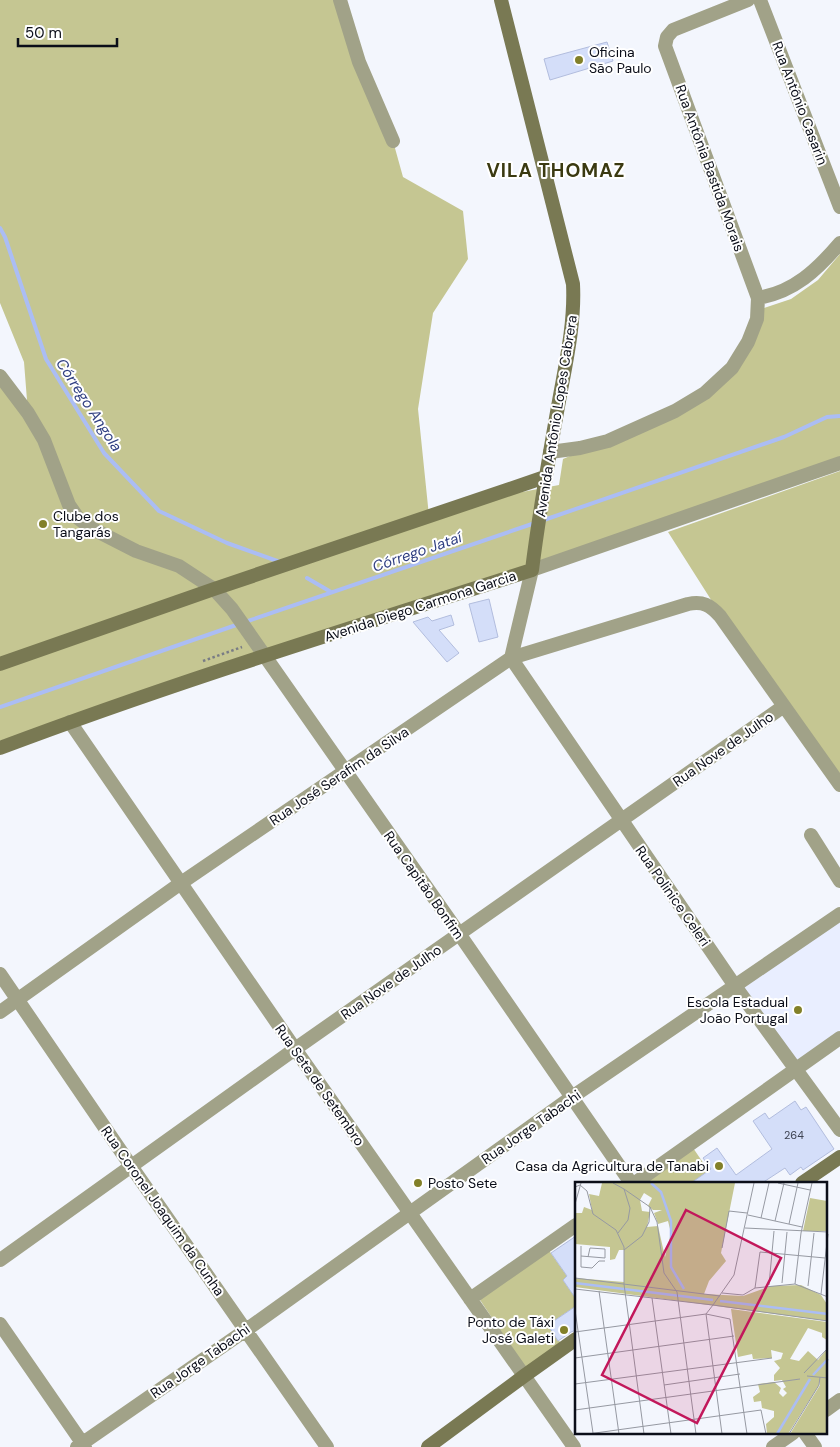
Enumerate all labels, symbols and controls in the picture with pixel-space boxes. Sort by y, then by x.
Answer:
scale bar [18,15,116,47]
text: 50 m [25,23,62,43]
street label: Rua Antônio Casarin [768,39,832,167]
place label: Oficina São Paulo [589,43,652,77]
marker: Oficina São Paulo [573,54,585,66]
street label: Rua Antônia Bastida Morais [671,82,749,254]
district label: VILA THOMAZ [486,158,626,183]
street label: Avenida Antônio Lopes Cabrera [531,314,581,518]
water label: Córrego Angola [51,354,127,456]
place label: Clube dos Tangarás [53,507,119,541]
marker: Clube dos Tangarás [37,518,49,530]
water label: Córrego Jataí [370,527,466,577]
street label: Avenida Diego Carmona Garcia [322,566,518,646]
street label: Rua Nove de Julho [669,708,777,790]
street label: Rua José Serafim da Silva [266,723,412,829]
street label: Rua Capitão Bonfim [380,828,468,942]
street label: Rua Polinice Celeri [632,842,714,950]
street label: Rua Nove de Julho [337,941,445,1023]
place label: Escola Estadual João Portugal [687,993,788,1027]
marker: Escola Estadual João Portugal [792,1004,804,1016]
street label: Rua Sete de Setembro [271,1021,369,1149]
street label: Rua Jorge Tabachi [478,1086,584,1168]
street label: Rua Coronel Joaquim da Cunha [97,1123,229,1299]
house number: 264 [784,1128,804,1142]
place label: Casa da Agricultura de Tanabi [515,1157,709,1175]
marker: Casa da Agricultura de Tanabi [713,1160,725,1172]
place label: Posto Sete [428,1174,497,1192]
marker: Posto Sete [412,1177,424,1189]
inset map [575,1182,828,1434]
place label: Ponto de Táxi José Galeti [467,1313,554,1347]
street label: Rua Jorge Tabachi [147,1320,253,1402]
marker: Ponto de Táxi José Galeti [558,1324,570,1336]

